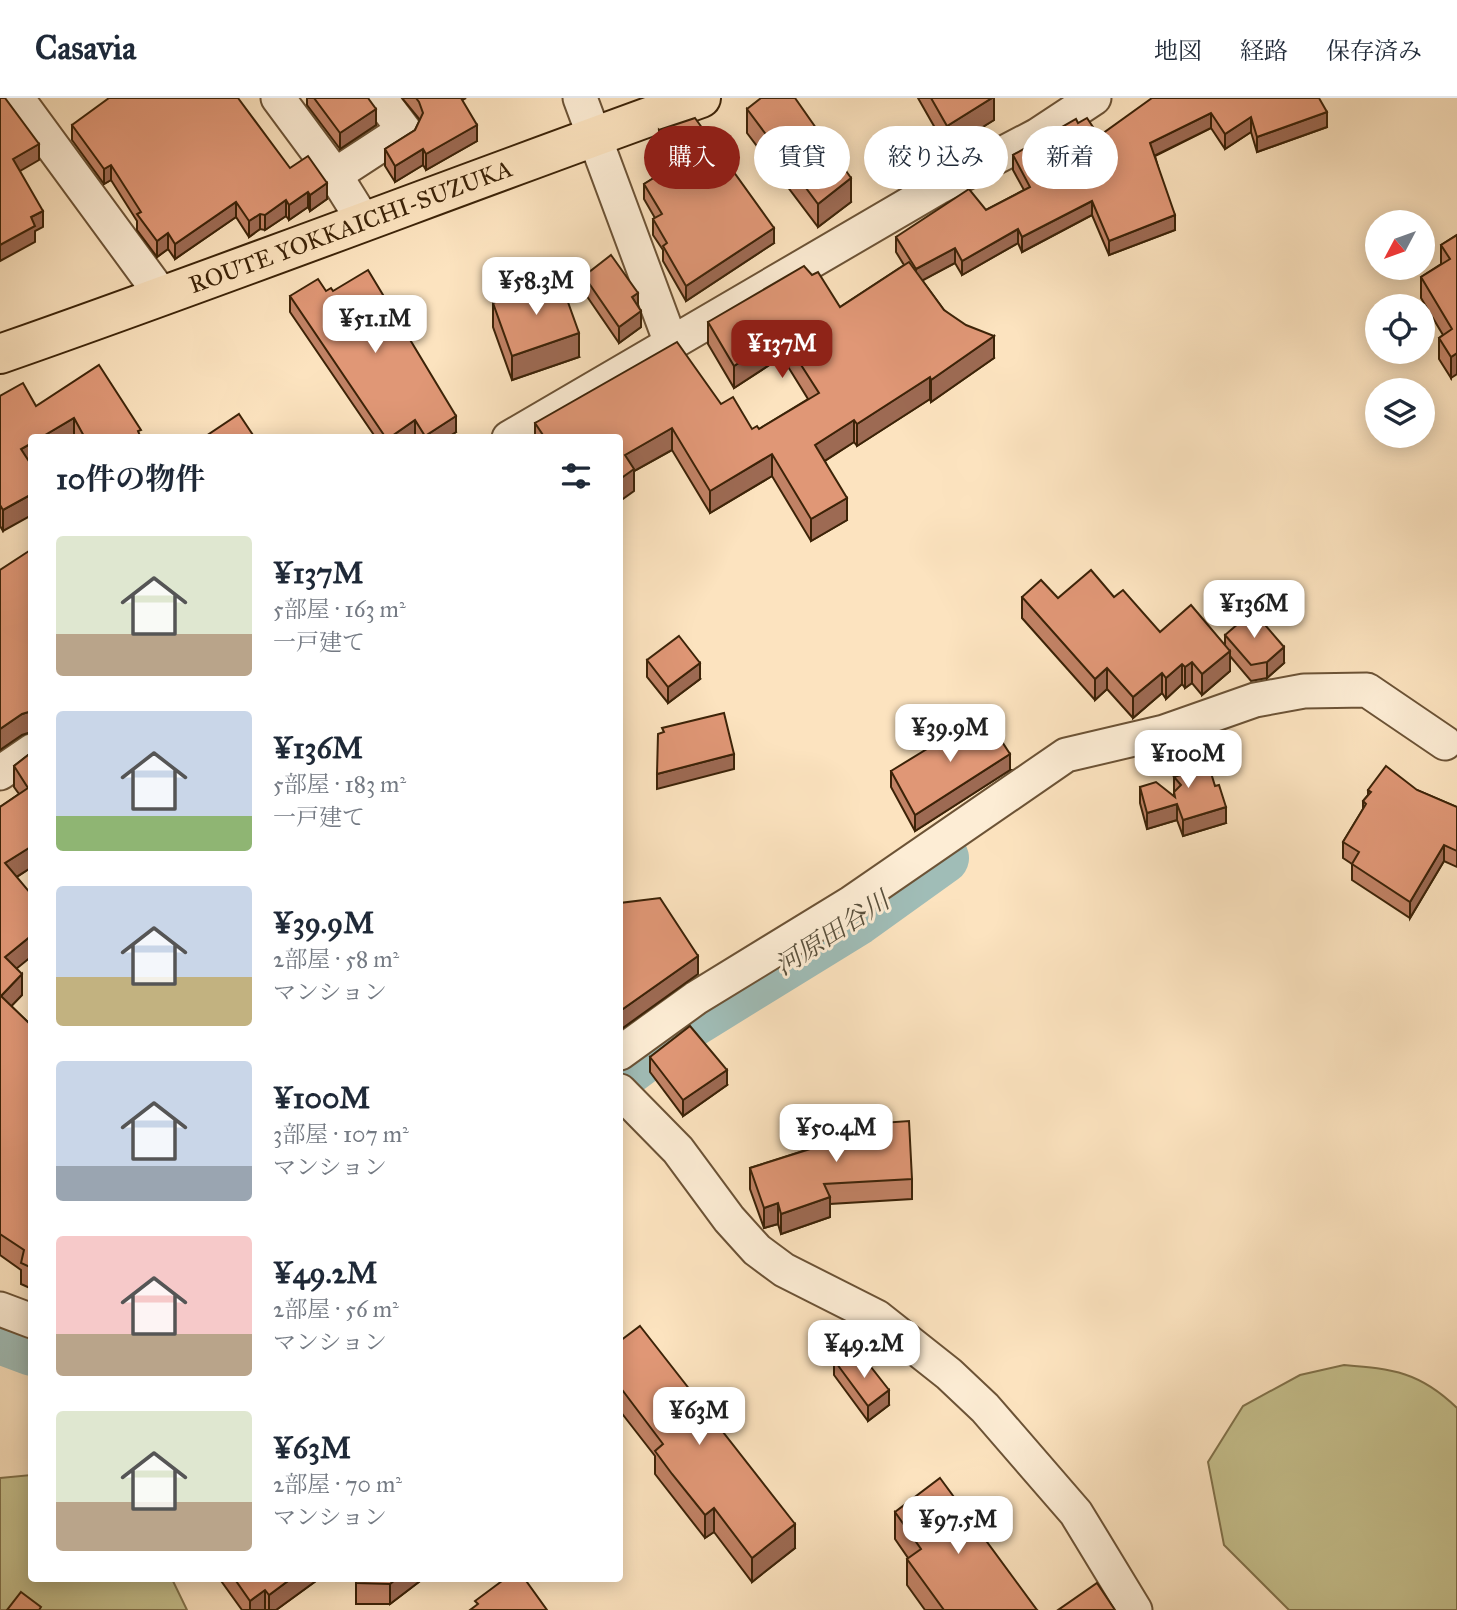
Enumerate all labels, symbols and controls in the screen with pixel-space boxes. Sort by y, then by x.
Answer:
text: Casavia [35,28,136,68]
text: 地図 [1154,36,1202,66]
text: 経路 [1240,36,1288,66]
text: 保存済み [1326,36,1422,66]
chip: 購入 [644,126,740,189]
chip: 賃貸 [754,126,850,189]
chip: 絞り込み [864,126,1008,189]
chip: 新着 [1022,126,1118,189]
street label: ROUTE YOKKAICHI-SUZUKA [185,153,516,300]
north arrow [1365,210,1435,280]
map controls [1365,210,1435,448]
pin: ¥58.3M [479,258,593,317]
text: ¥58.3M [498,266,574,294]
button: locate [1365,294,1435,364]
pin: ¥51.1M [318,296,432,355]
text: ¥51.1M [339,304,411,332]
pin: ¥137M [733,320,831,380]
text: ¥137M [747,329,817,357]
button: layers [1365,378,1435,448]
icon: filters [557,457,595,495]
text: 10件の物件 [56,461,205,497]
text: ¥137M [273,555,363,591]
icon: home [112,564,196,648]
pin: ¥136M [1205,580,1303,640]
text: ¥136M [1220,589,1288,617]
text: 5部屋 · 163 m² [273,595,406,623]
text: 一戸建て [273,628,365,656]
pin: ¥39.9M [893,704,1007,764]
text: ¥39.9M [911,713,989,741]
text: ¥136M [273,730,363,766]
pin: ¥100M [1139,730,1237,790]
icon: home [112,739,196,823]
text: ¥100M [1151,739,1225,767]
text: 5部屋 · 183 m² [273,770,406,798]
text: 一戸建て [273,803,365,831]
water label: 河原田谷川 [769,883,898,982]
text: ¥39.9M [273,905,374,941]
icon: home [112,914,196,998]
text: 2部屋 · 58 m² [273,945,399,973]
text: マンション [273,978,387,1006]
text: ¥100M [273,1080,370,1116]
icon: home [112,1089,196,1173]
pin: ¥50.4M [779,1104,893,1164]
text: ¥50.4M [796,1113,876,1141]
text: 3部屋 · 107 m² [273,1120,409,1148]
text: マンション [273,1153,387,1181]
text: ¥49.2M [273,1255,378,1291]
icon: home [112,1264,196,1348]
text: 2部屋 · 56 m² [273,1295,399,1323]
pin: ¥49.2M [807,1320,921,1380]
text: マンション [273,1328,387,1356]
text: ¥49.2M [824,1329,904,1357]
pin: ¥63M [658,1388,740,1447]
text: ¥63M [669,1396,729,1424]
text: ¥63M [273,1430,351,1466]
icon: home [112,1439,196,1523]
text: 2部屋 · 70 m² [273,1470,402,1498]
pin: ¥97.5M [901,1496,1015,1556]
text: マンション [273,1503,387,1531]
text: ¥97.5M [919,1505,997,1533]

